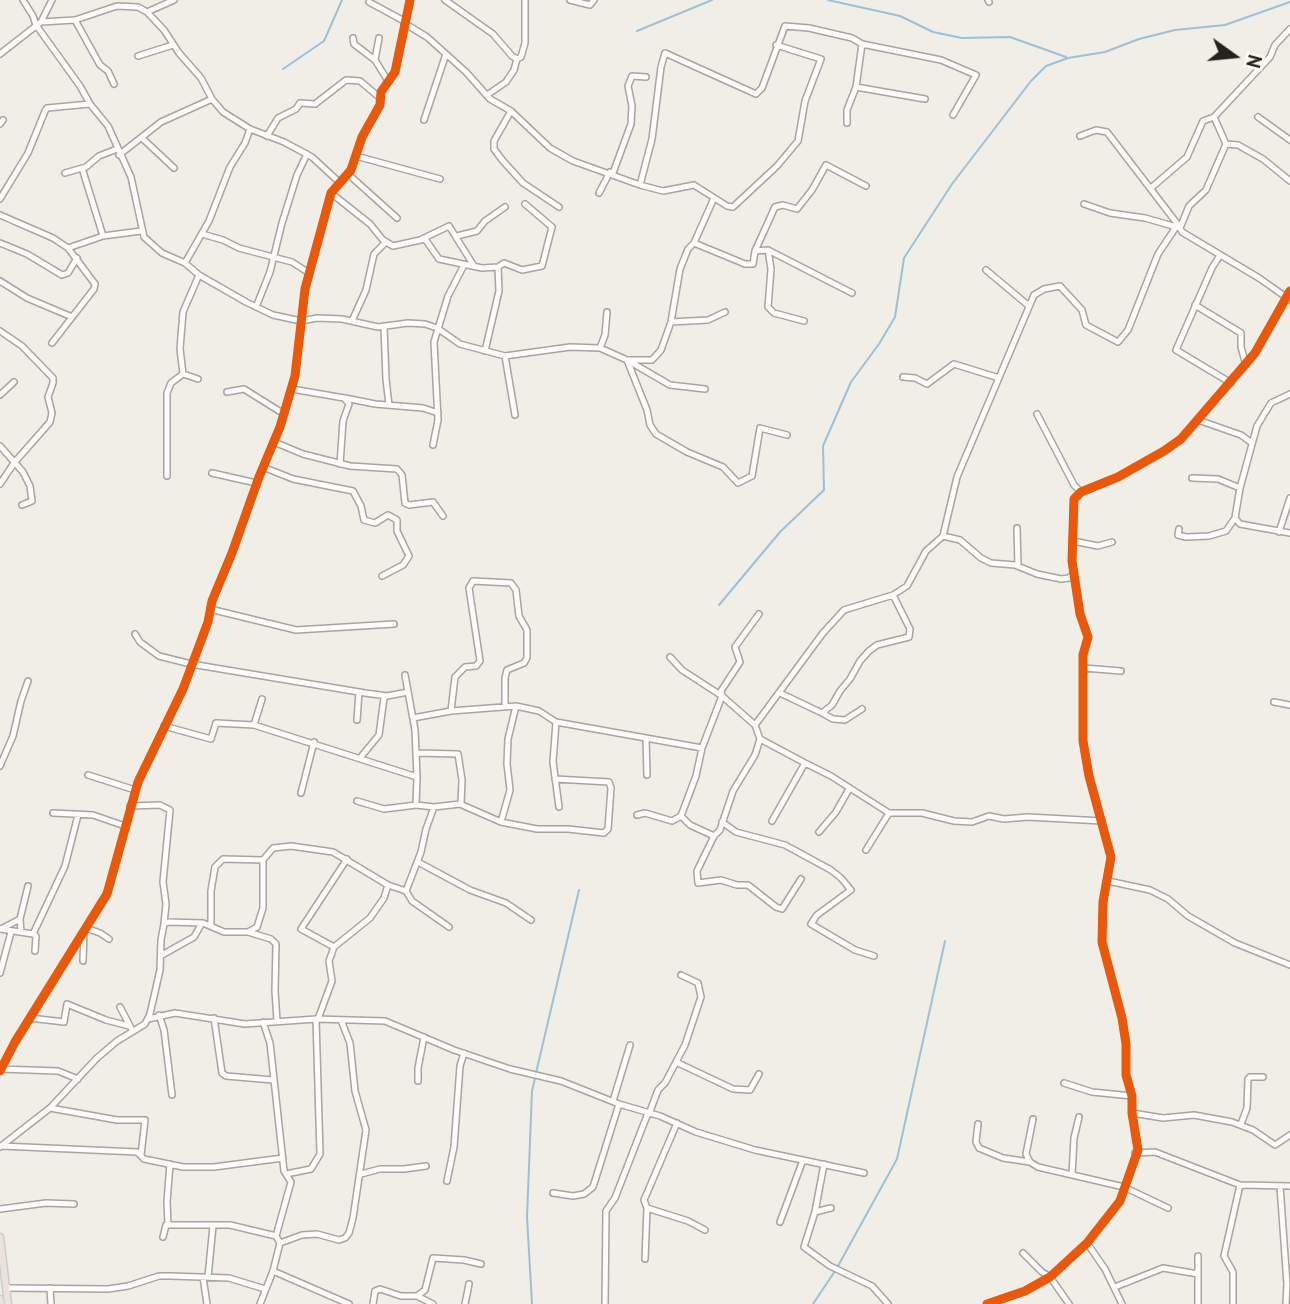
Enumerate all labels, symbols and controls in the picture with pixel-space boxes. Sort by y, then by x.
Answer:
north arrow [1199,21,1269,91]
text: N [1241,52,1267,71]

